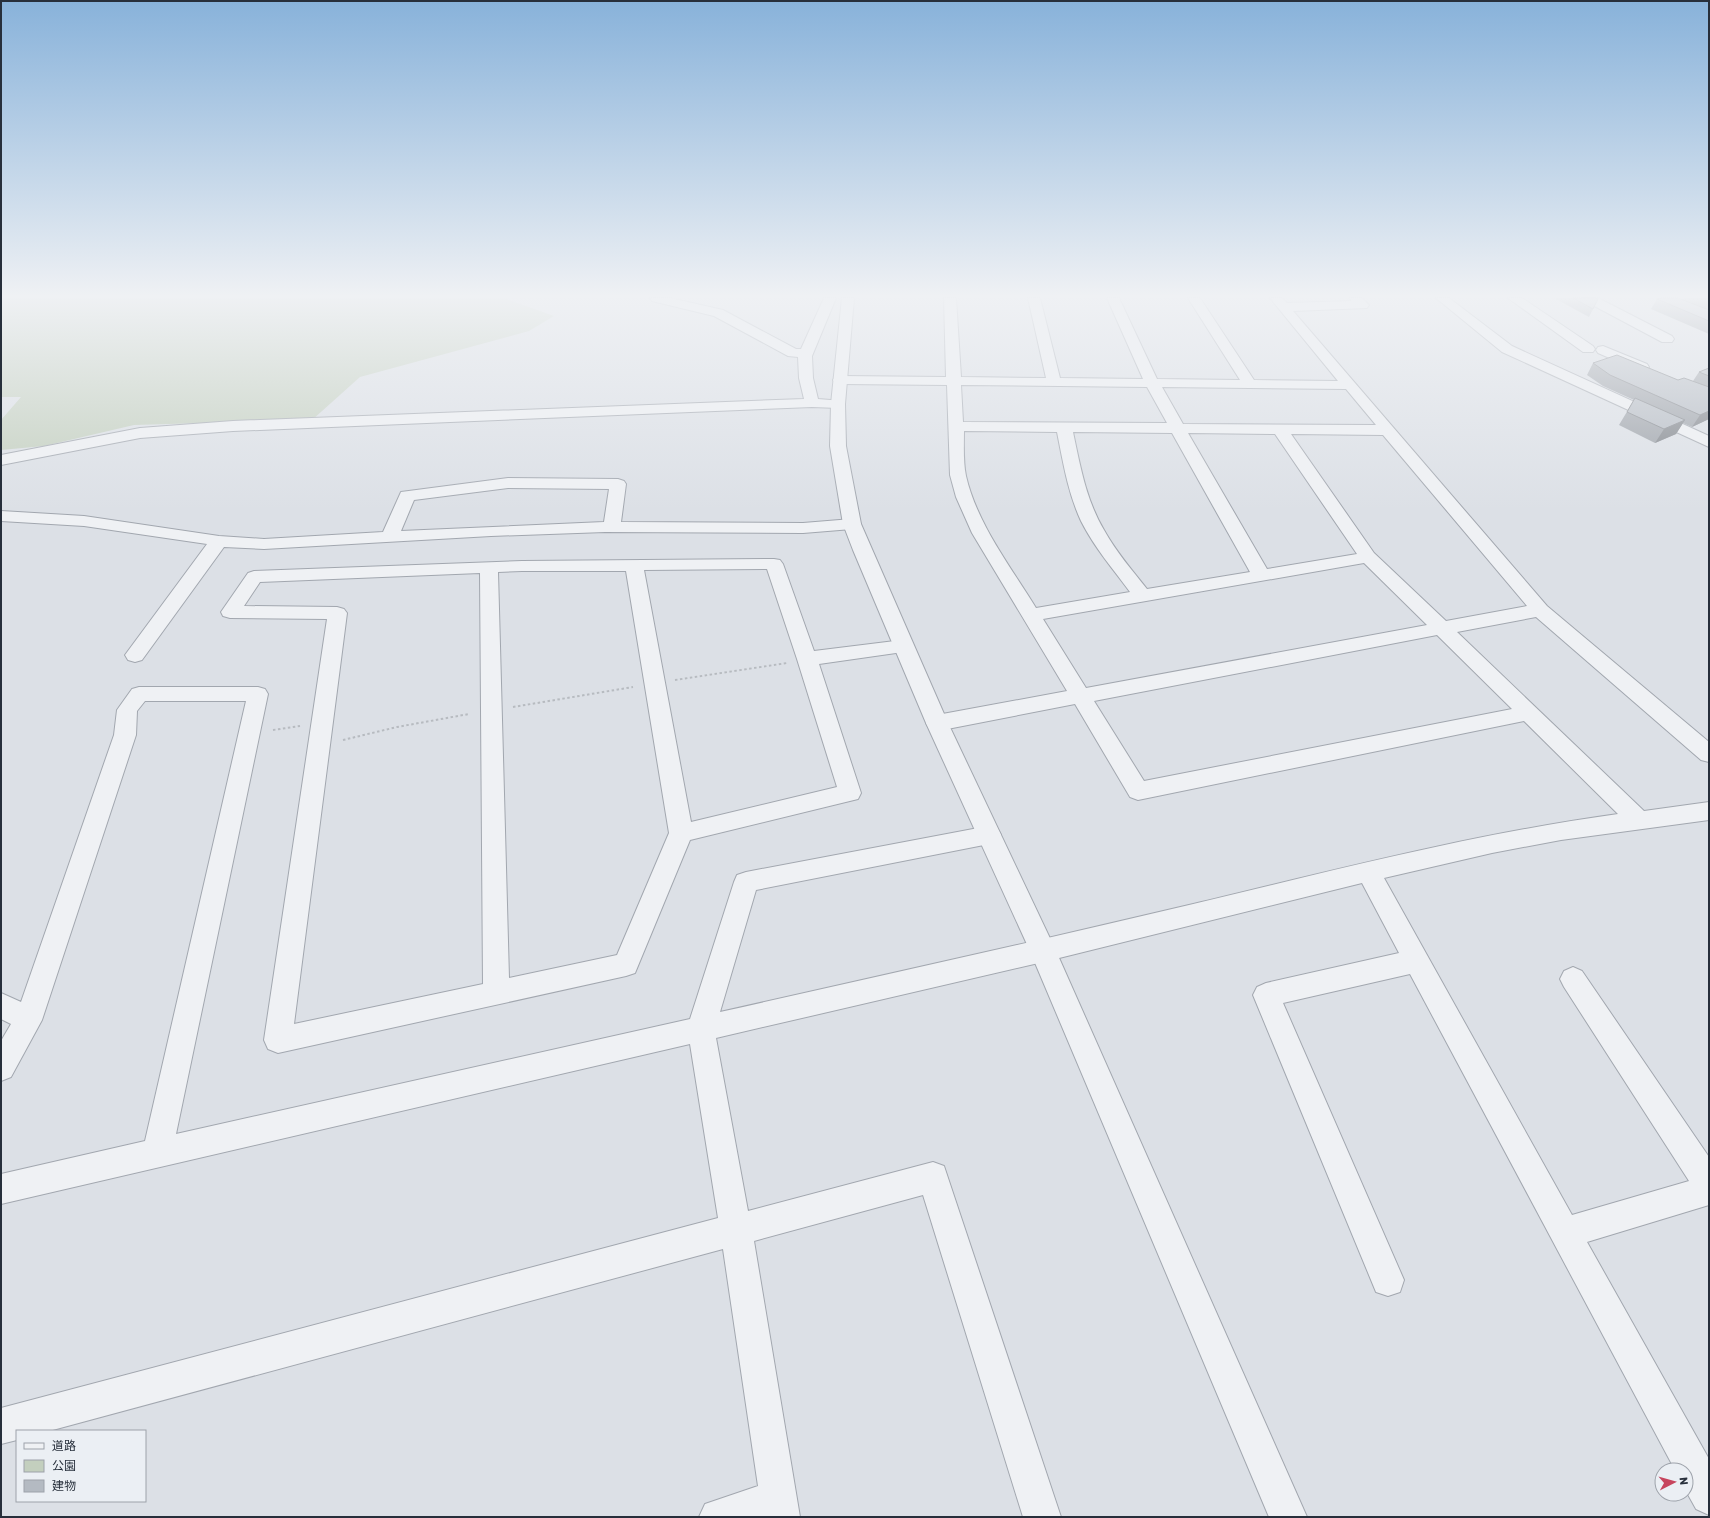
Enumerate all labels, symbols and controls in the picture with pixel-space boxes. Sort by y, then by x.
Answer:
legend [16,1430,146,1502]
text: 道路 [52,1439,76,1453]
text: 公園 [52,1459,76,1473]
north arrow [1654,1462,1694,1502]
text: N [1677,1476,1690,1486]
text: 建物 [52,1479,76,1493]

